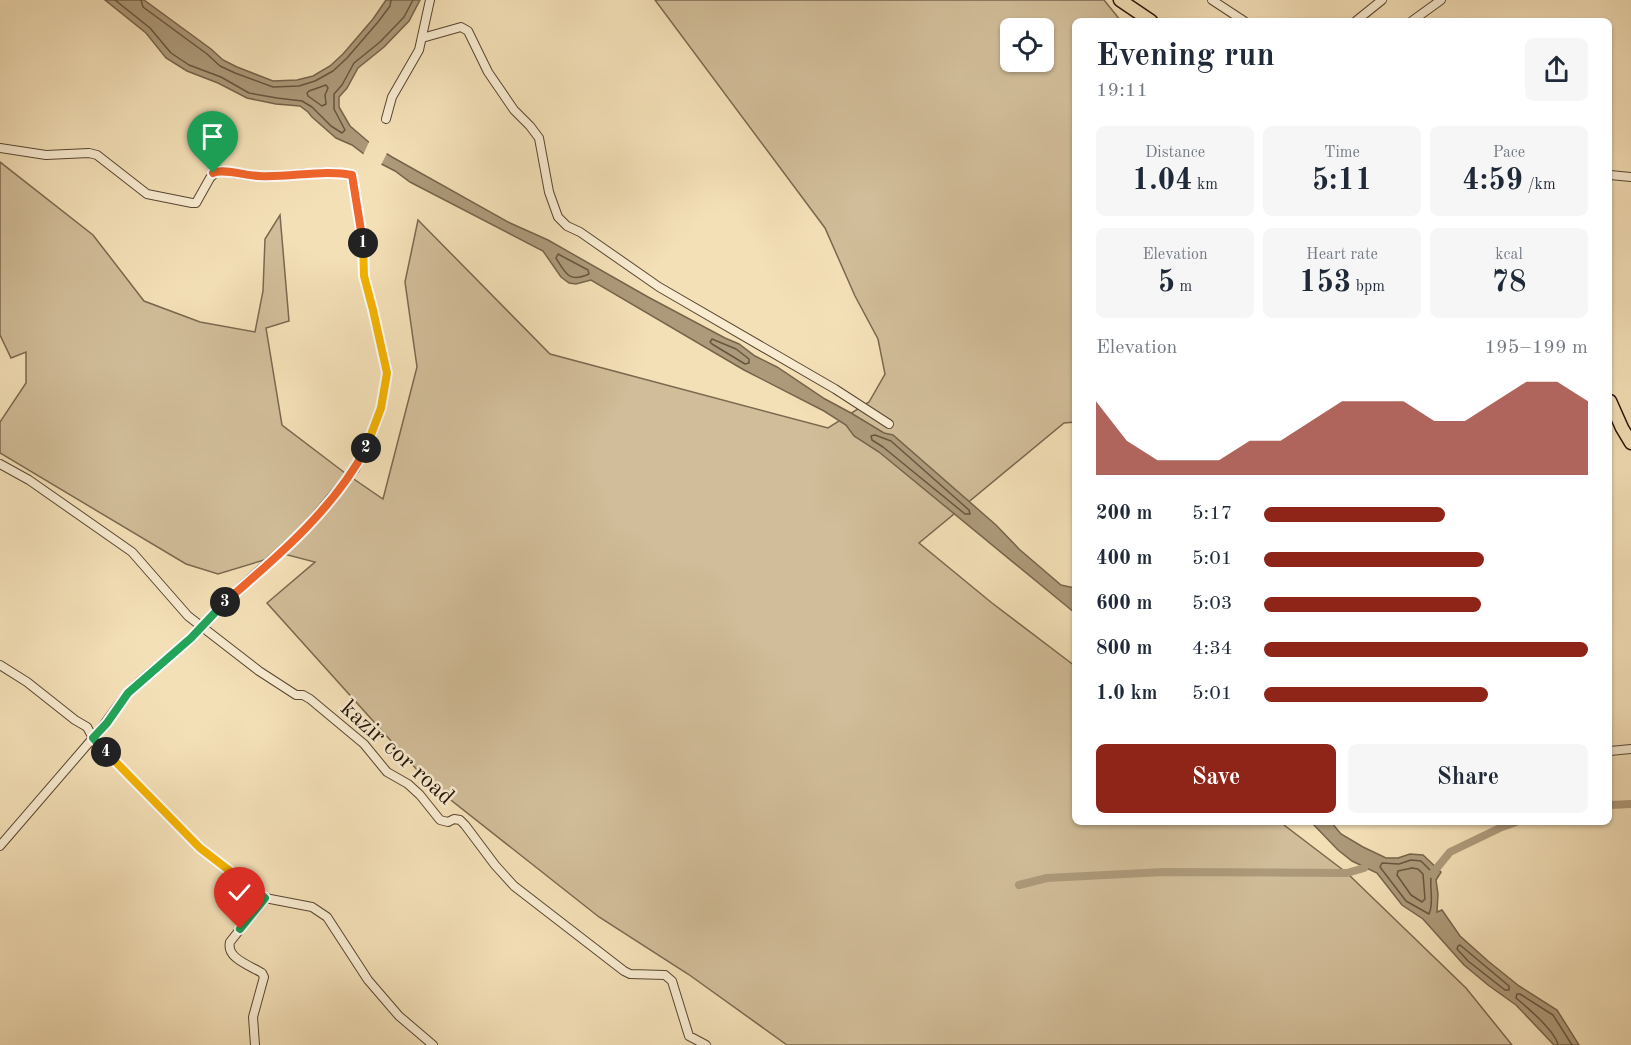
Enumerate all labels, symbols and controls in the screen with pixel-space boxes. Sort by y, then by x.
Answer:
map controls [1000,18,1054,72]
button: locate [1000,18,1054,72]
button: share [1525,38,1588,101]
text: Evening run [1096,40,1275,73]
text: 19:11 [1096,81,1148,101]
pin [187,111,238,173]
icon: arrive [196,120,229,153]
text: Distance [1145,145,1205,161]
text: Time [1324,145,1360,161]
text: Pace [1493,145,1525,161]
text: 1.04 [1132,166,1193,196]
text: 5:11 [1312,166,1372,196]
text: 4:59 [1462,166,1523,196]
text: km [1193,177,1218,193]
text: /km [1523,177,1556,193]
pin: 1 [348,228,378,258]
text: 1 [358,235,368,251]
text: Elevation [1142,247,1208,263]
text: Heart rate [1306,247,1378,263]
text: kcal [1495,247,1523,263]
text: 5 [1158,268,1175,298]
text: 153 [1299,268,1351,298]
text: 78 [1492,268,1526,298]
text: m [1175,279,1192,295]
text: bpm [1351,279,1385,295]
text: Elevation [1096,338,1177,358]
text: 195–199 m [1485,338,1588,358]
pin: 2 [351,433,381,463]
text: 2 [361,440,371,456]
text: 200 m [1096,504,1152,524]
text: 5:17 [1192,504,1232,524]
text: 400 m [1096,549,1152,569]
text: 5:01 [1192,549,1232,569]
pin: 3 [210,587,240,617]
text: 3 [220,594,230,610]
text: 600 m [1096,594,1152,614]
text: 5:03 [1192,594,1232,614]
text: 800 m [1096,639,1152,659]
text: 4:34 [1192,639,1232,659]
text: 1.0 km [1096,684,1158,704]
text: 5:01 [1192,684,1232,704]
street label: kazir cor road [335,697,458,810]
pin: 4 [91,737,121,767]
text: 4 [101,744,111,760]
button: Save [1096,744,1336,813]
button: Share [1348,744,1588,813]
pin [214,867,265,929]
icon: check [223,876,256,909]

